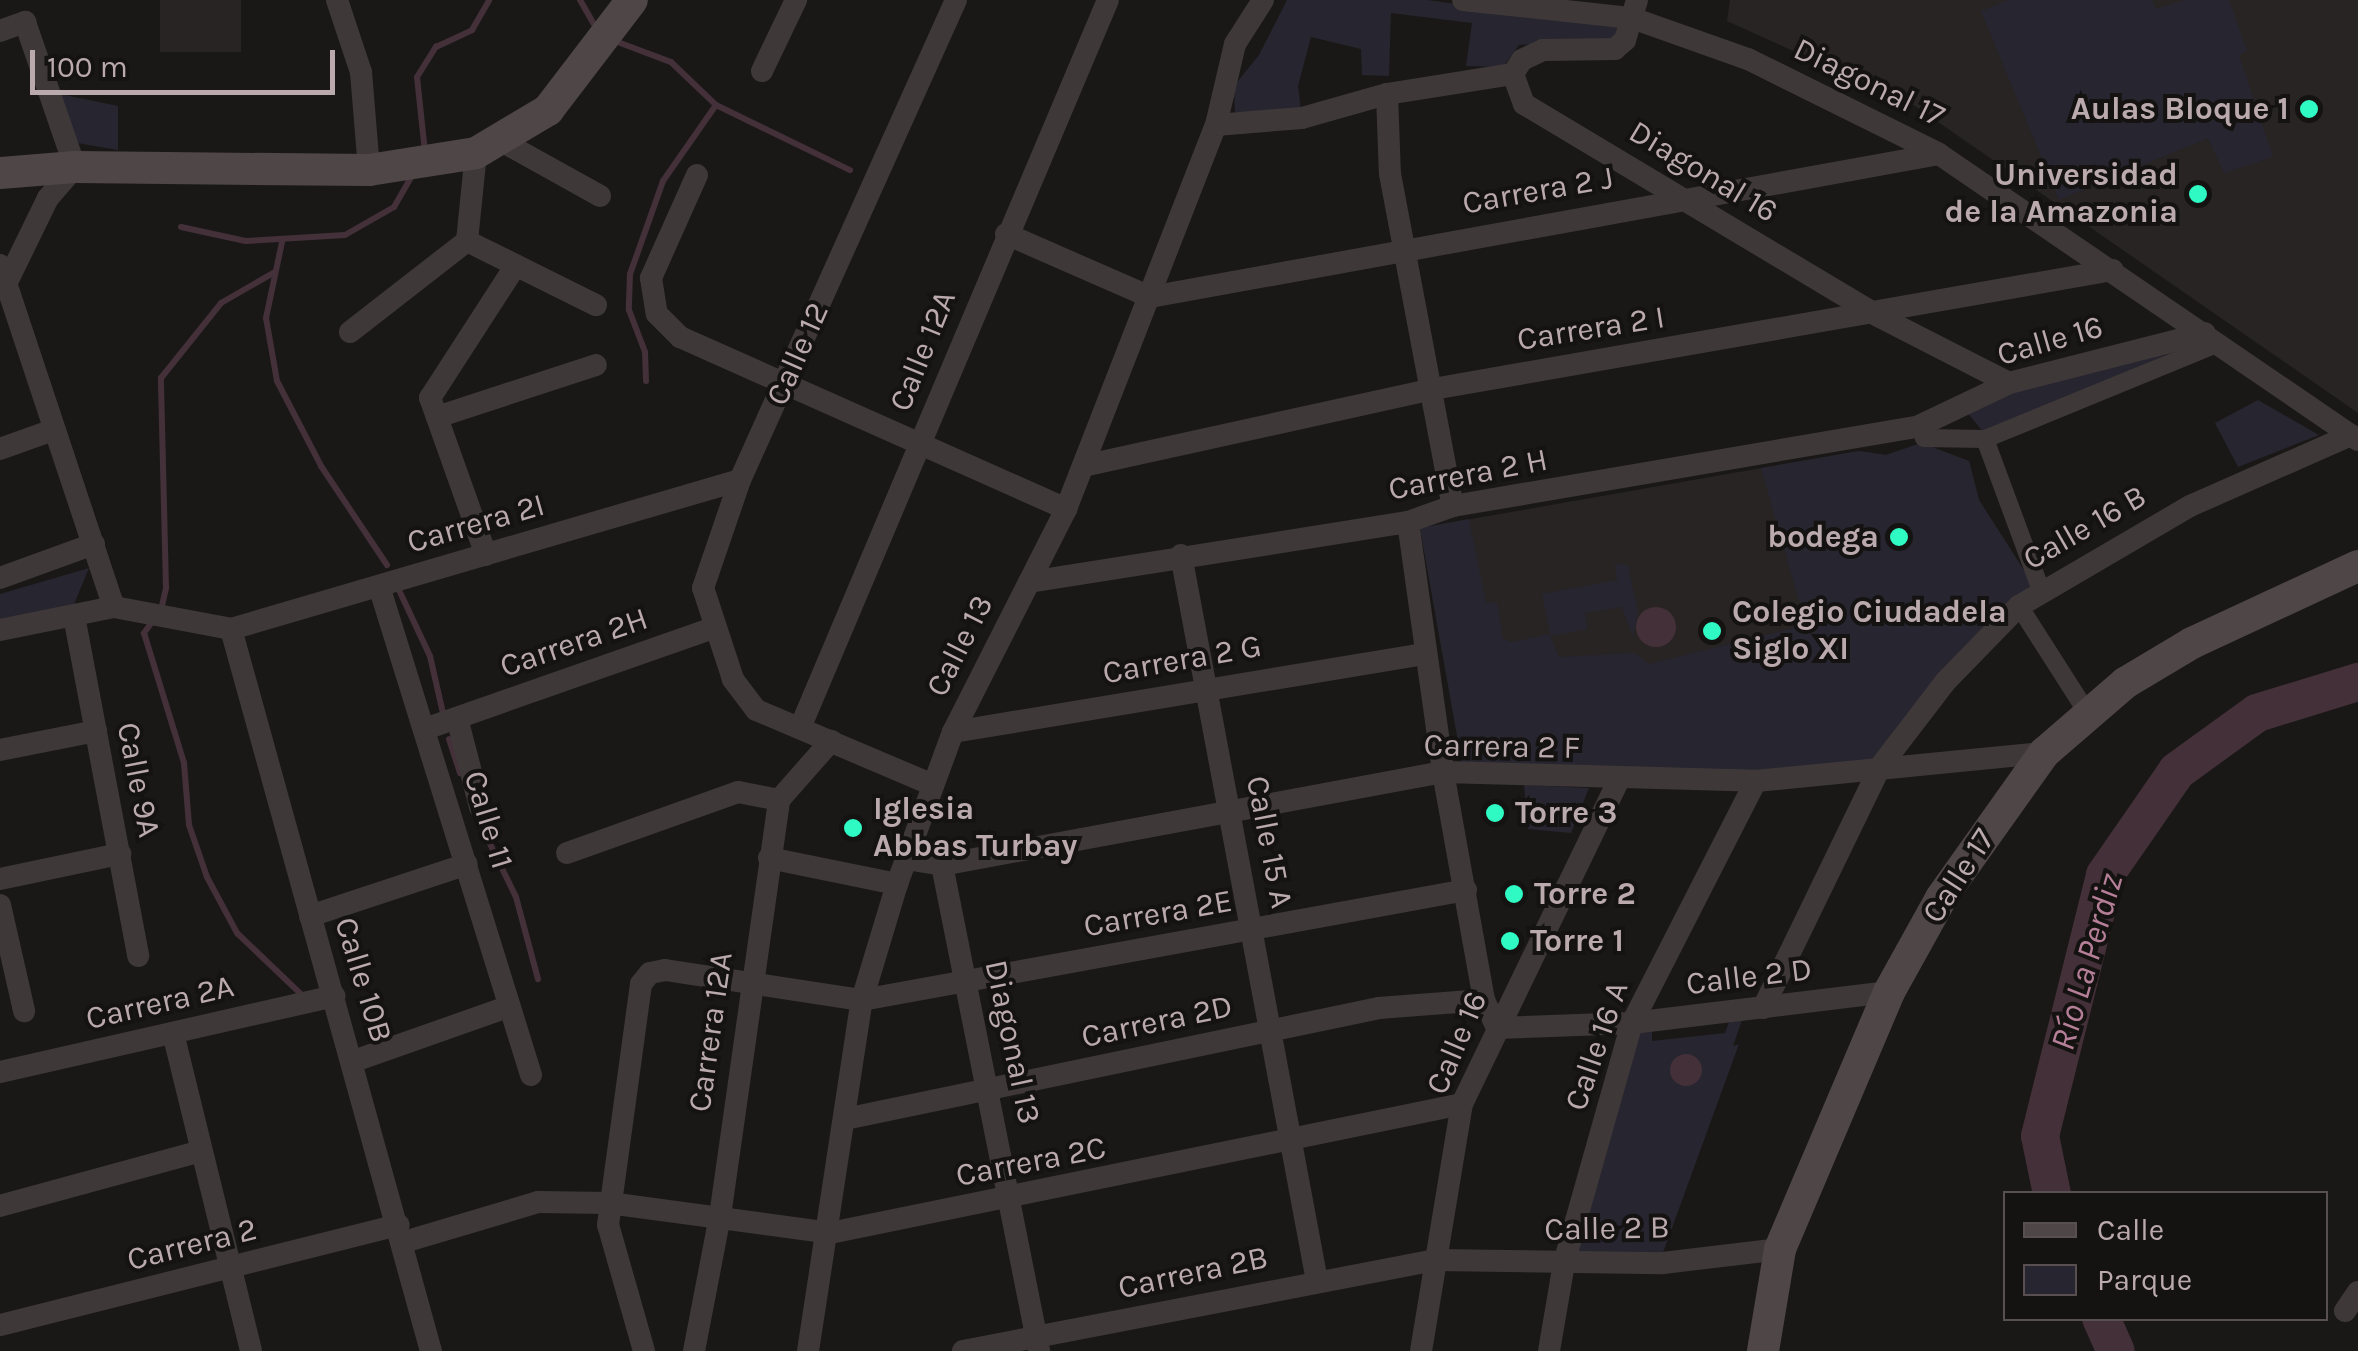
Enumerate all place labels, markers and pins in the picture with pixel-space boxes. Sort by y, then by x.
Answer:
place label: Aulas Bloque 1 [2071,90,2289,128]
marker: Aulas Bloque 1 [2298,98,2320,120]
place label: Universidad de la Amazonia [1945,157,2178,232]
marker: Universidad de la Amazonia [2187,183,2209,205]
place label: bodega [1767,518,1879,556]
marker: bodega [1888,526,1910,548]
place label: Colegio Ciudadela Siglo XI [1732,594,2007,669]
marker: Colegio Ciudadela Siglo XI [1701,620,1723,642]
place label: Iglesia Abbas Turbay [873,791,1077,866]
place label: Torre 3 [1515,794,1617,832]
marker: Torre 3 [1484,802,1506,824]
marker: Iglesia Abbas Turbay [842,817,864,839]
place label: Torre 2 [1534,875,1636,913]
marker: Torre 2 [1503,883,1525,905]
place label: Torre 1 [1530,922,1624,960]
marker: Torre 1 [1499,930,1521,952]

